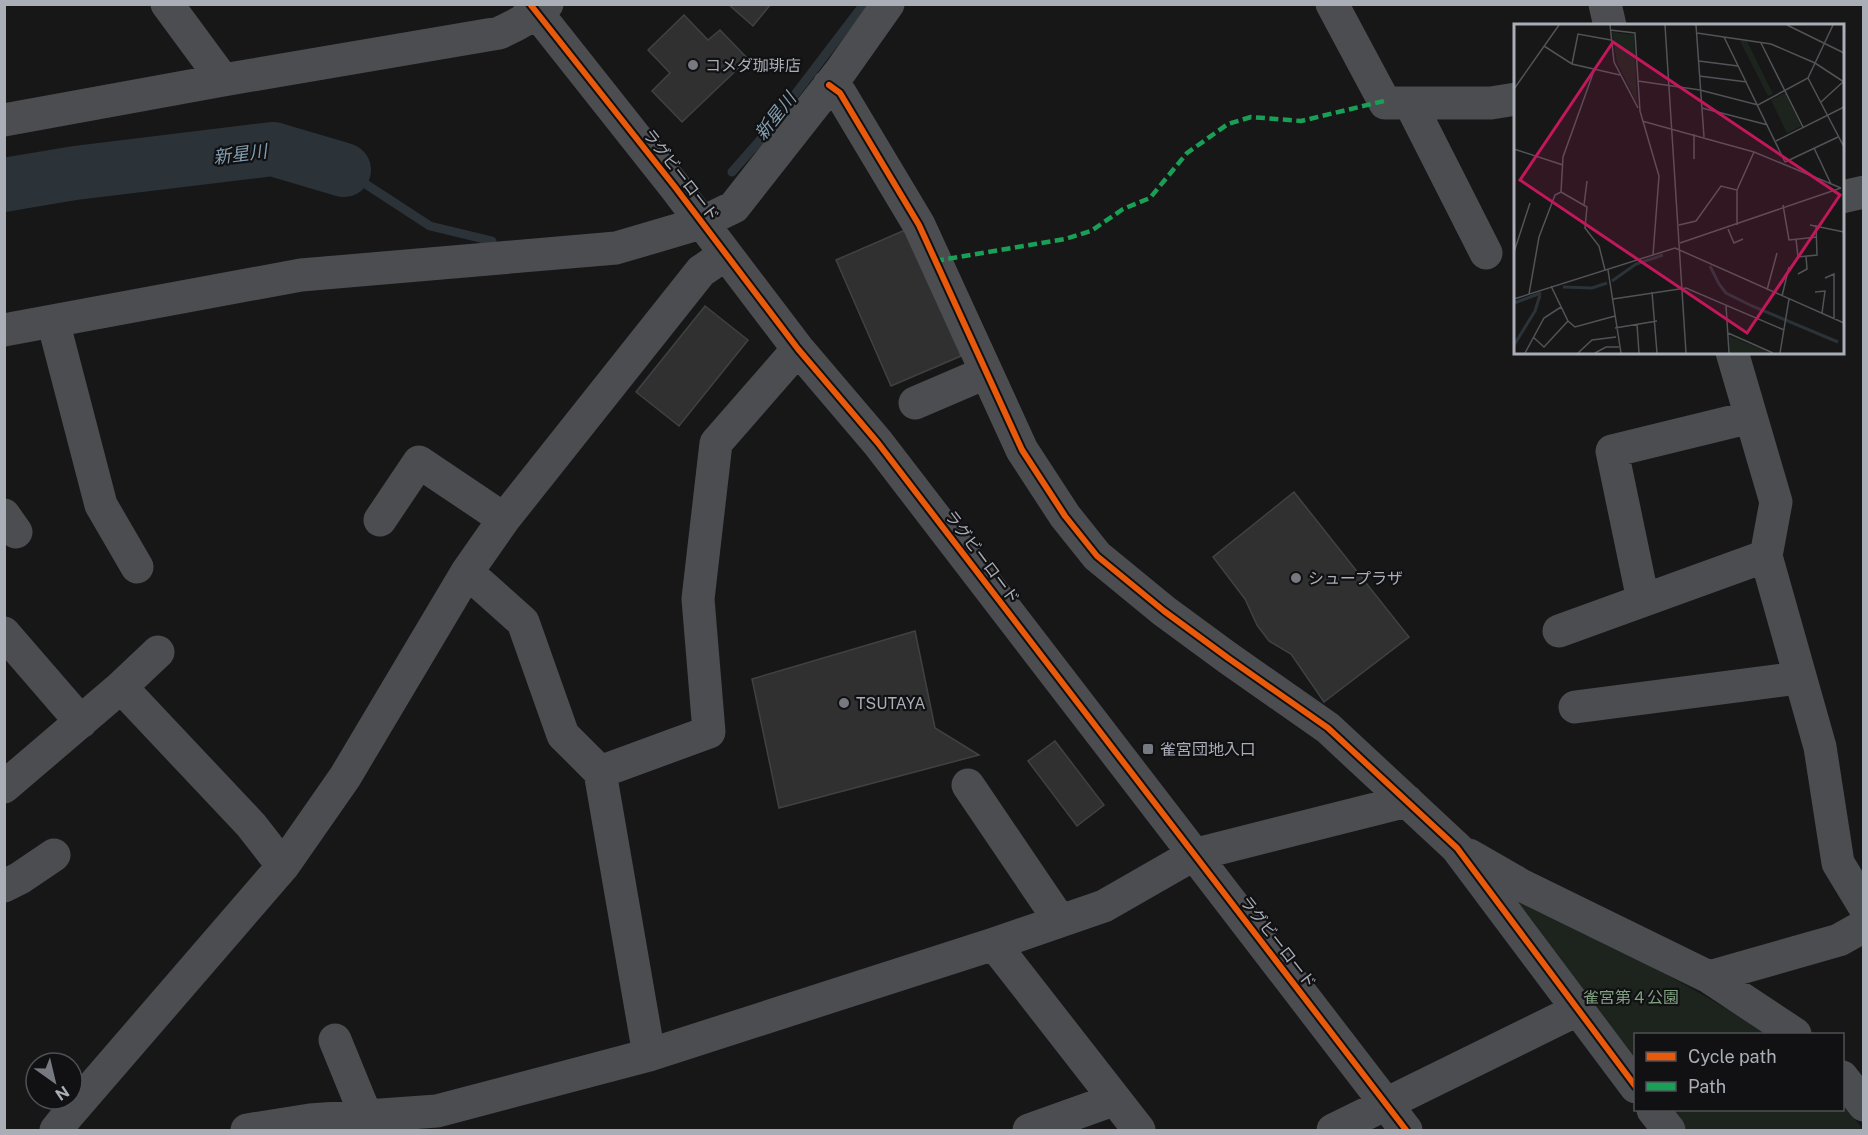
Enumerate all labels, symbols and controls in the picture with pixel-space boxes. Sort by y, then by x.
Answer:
inset map [1514,24,1844,354]
place label: コメダ珈琲店 [705,56,801,75]
marker: コメダ珈琲店 [686,58,700,72]
water label: 新星川 [750,87,801,144]
street label: ラグビーロード [639,125,723,225]
water label: 新星川 [212,140,270,168]
street label: ラグビーロード [941,507,1023,607]
place label: シュープラザ [1308,569,1403,588]
marker: シュープラザ [1289,571,1303,585]
place label: TSUTAYA [856,694,926,713]
marker: TSUTAYA [837,696,851,710]
place label: 雀宮団地入口 [1160,740,1256,759]
marker: 雀宮団地入口 [1141,742,1155,756]
street label: ラグビーロード [1236,892,1320,992]
park label: 雀宮第４公園 [1583,988,1679,1007]
legend [1634,1033,1844,1111]
text: Cycle path [1688,1046,1777,1067]
north arrow [24,1051,84,1111]
text: Path [1688,1076,1726,1097]
text: N [52,1082,73,1104]

